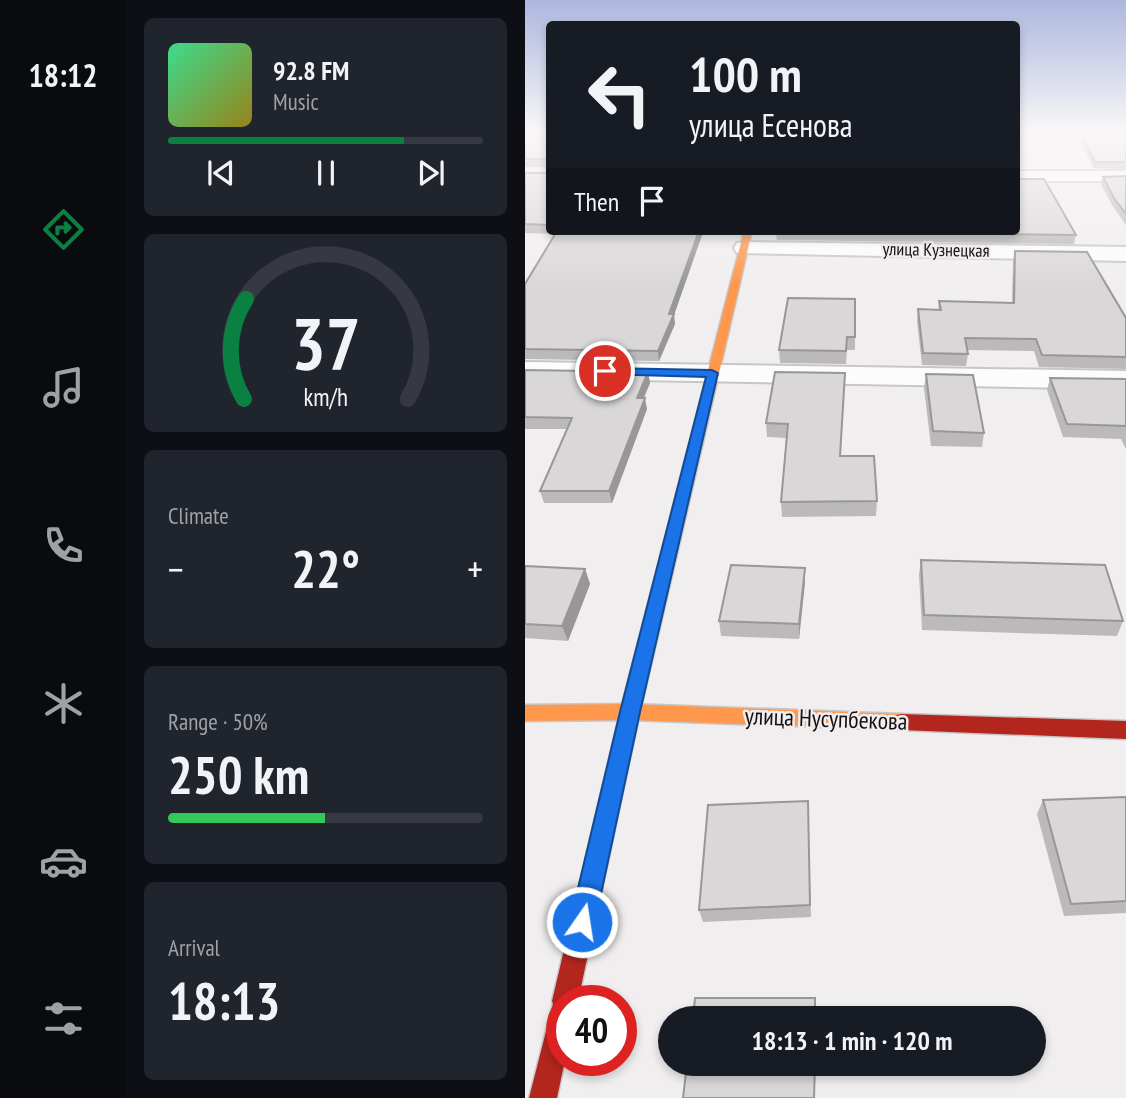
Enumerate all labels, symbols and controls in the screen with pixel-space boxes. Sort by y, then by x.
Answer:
text: 100 m [689,42,802,106]
icon: left [574,49,665,140]
text: 18:12 [28,54,98,96]
text: 92.8 FM [273,54,349,87]
text: Music [273,87,319,116]
text: улица Есенова [689,104,853,146]
icon: previous [202,154,240,192]
icon: pause [307,154,345,192]
icon: next [412,154,450,192]
icon: arrive [633,182,671,220]
text: Then [574,185,619,218]
icon: directions [39,205,88,254]
street label: улица Кузнецкая [882,237,990,262]
text: 37 [291,295,360,389]
pin [575,341,635,401]
icon: arrive [586,352,624,390]
icon: music [39,363,88,412]
text: km/h [303,381,348,413]
text: Climate [168,501,229,530]
icon: phone [39,521,88,570]
text: 22° [291,535,360,602]
text: − [168,544,184,593]
text: + [467,544,483,593]
icon: climate [39,679,88,728]
street label: улица Нусупбекова [744,700,908,737]
text: Range · 50% [168,707,268,736]
text: 250 km [168,741,309,808]
icon: car [39,837,88,886]
position arrow [545,885,619,959]
text: Arrival [168,933,220,962]
text: 18:13 [168,967,280,1034]
speed limit sign: 40 [546,985,637,1076]
icon: filters [39,994,88,1043]
text: 18:13 · 1 min · 120 m [752,1024,952,1057]

